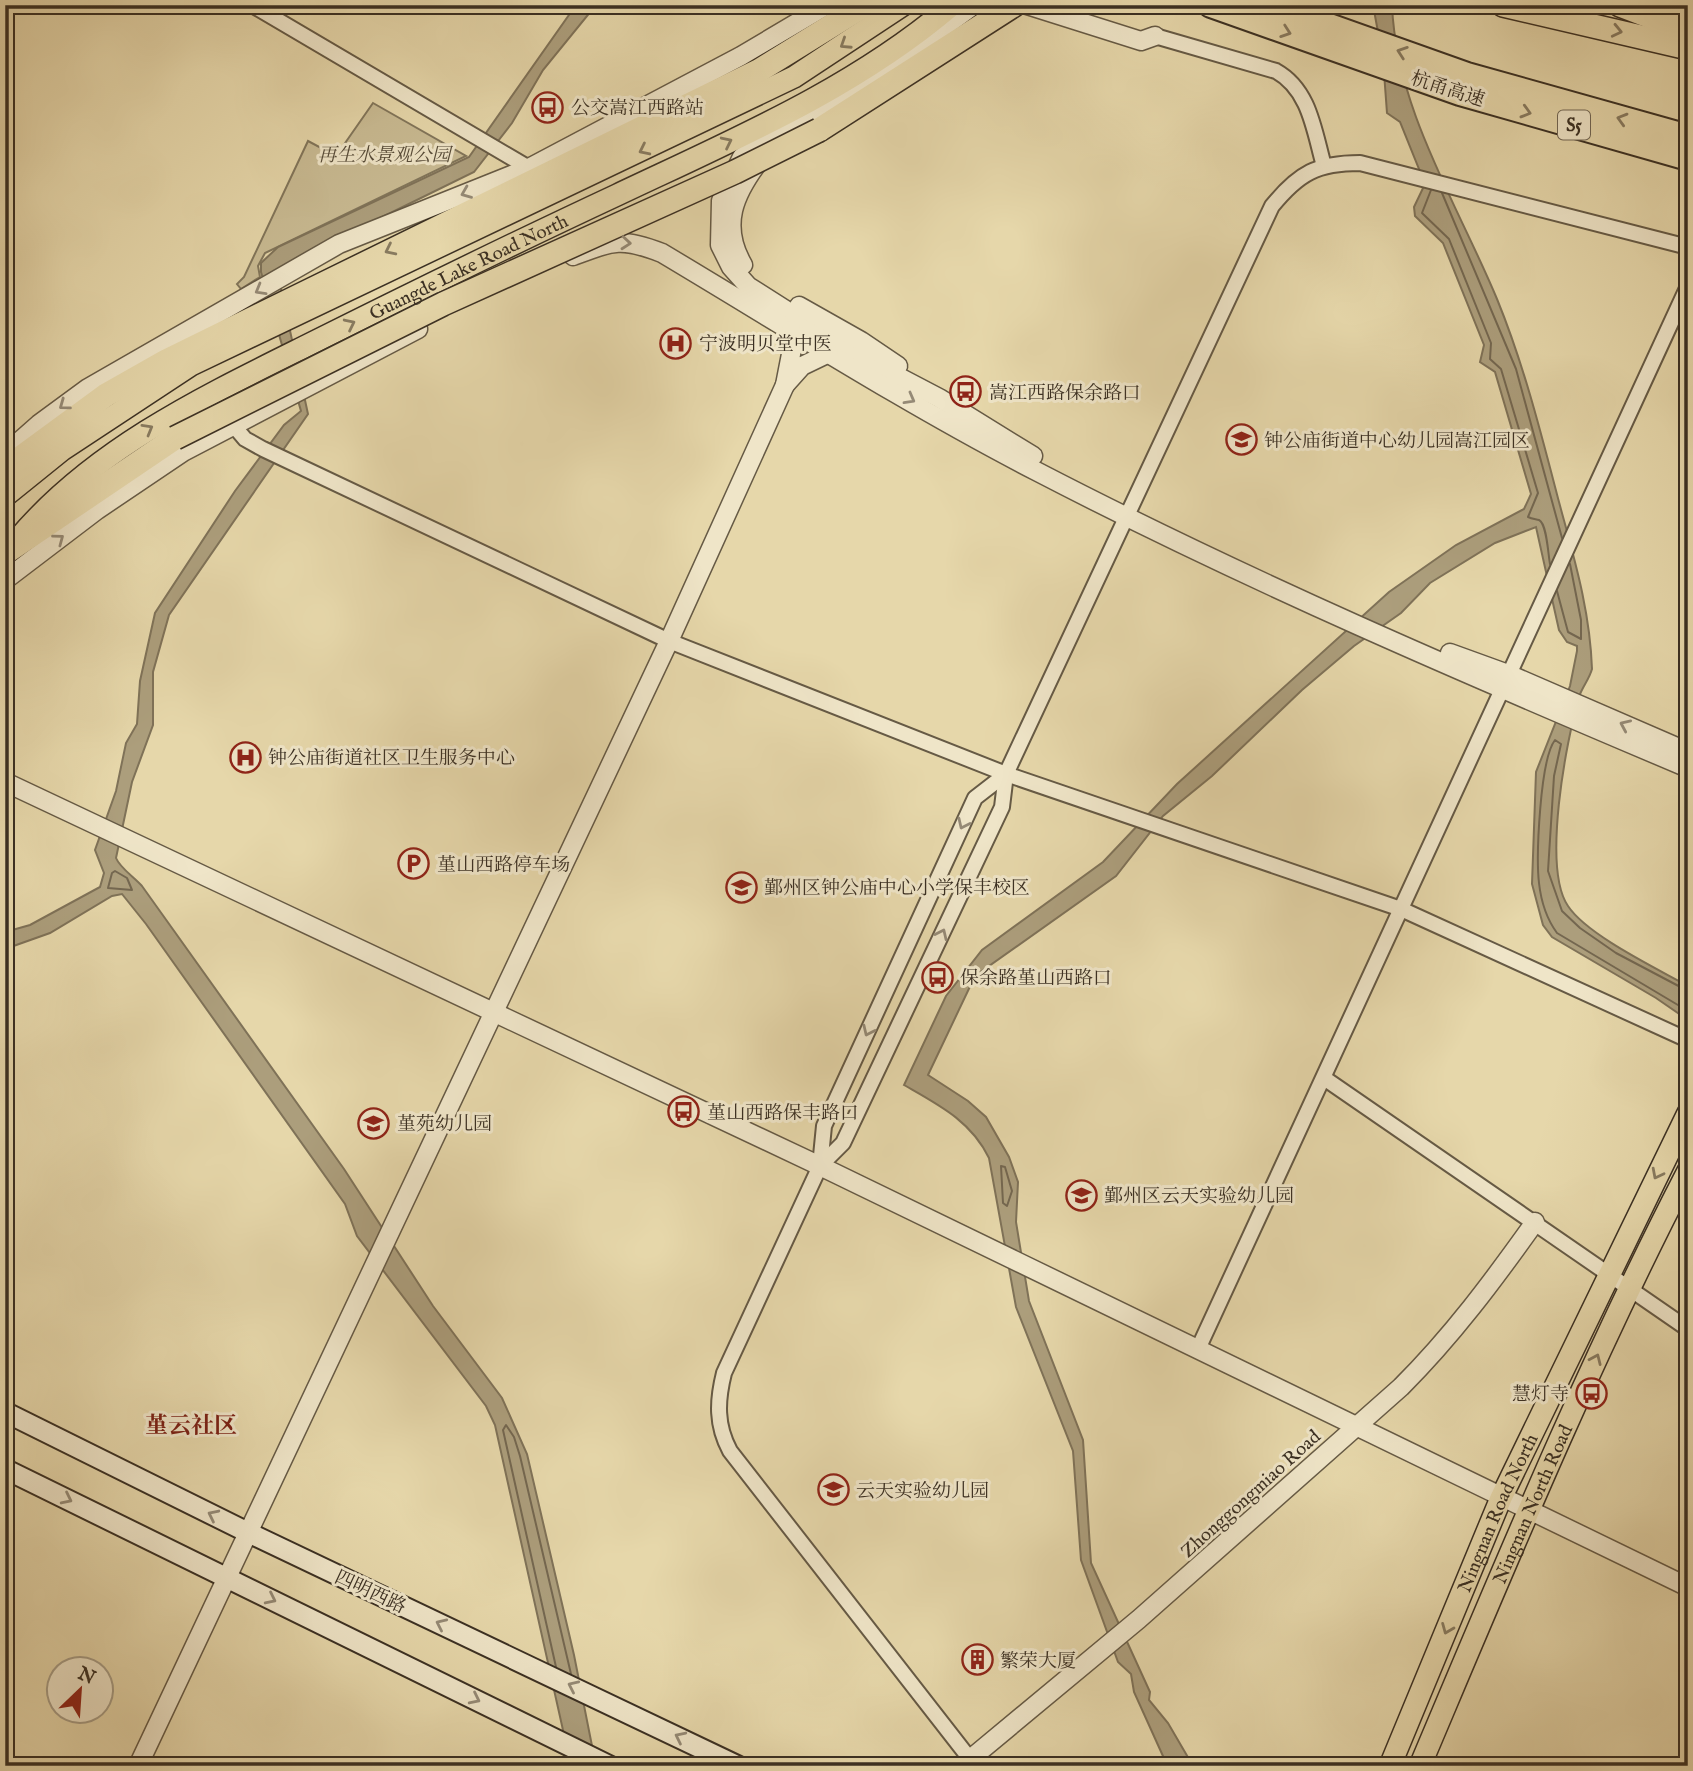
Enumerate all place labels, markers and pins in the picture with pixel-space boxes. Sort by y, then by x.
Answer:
bus stop icon: 公交嵩江西路站 [531,90,565,124]
place label: 公交嵩江西路站 [571,97,704,121]
hospital icon: 宁波明贝堂中医 [659,326,693,360]
place label: 宁波明贝堂中医 [699,333,832,357]
bus stop icon: 嵩江西路保余路口 [949,375,983,409]
place label: 嵩江西路保余路口 [989,382,1141,406]
school or university icon: 钟公庙街道中心幼儿园嵩江园区 [1224,423,1258,457]
place label: 钟公庙街道中心幼儿园嵩江园区 [1264,430,1530,454]
hospital icon: 钟公庙街道社区卫生服务中心 [228,740,262,774]
place label: 钟公庙街道社区卫生服务中心 [268,747,515,771]
parking icon: 堇山西路停车场 [397,847,431,881]
place label: 堇山西路停车场 [437,854,570,878]
school or university icon: 鄞州区钟公庙中心小学保丰校区 [724,870,758,904]
place label: 鄞州区钟公庙中心小学保丰校区 [764,877,1030,901]
bus stop icon: 保余路堇山西路口 [920,960,954,994]
place label: 保余路堇山西路口 [960,967,1112,991]
bus stop icon: 堇山西路保丰路口 [667,1095,701,1129]
place label: 堇山西路保丰路口 [707,1102,859,1126]
school or university icon: 堇苑幼儿园 [357,1106,391,1140]
place label: 堇苑幼儿园 [397,1113,492,1137]
school or university icon: 鄞州区云天实验幼儿园 [1064,1178,1098,1212]
place label: 鄞州区云天实验幼儿园 [1104,1185,1294,1209]
bus stop icon: 慧灯寺 [1575,1376,1609,1410]
place label: 慧灯寺 [1512,1383,1569,1407]
school or university icon: 云天实验幼儿园 [816,1473,850,1507]
place label: 云天实验幼儿园 [856,1480,989,1504]
building icon: 繁荣大厦 [960,1643,994,1677]
place label: 繁荣大厦 [1000,1650,1076,1674]

